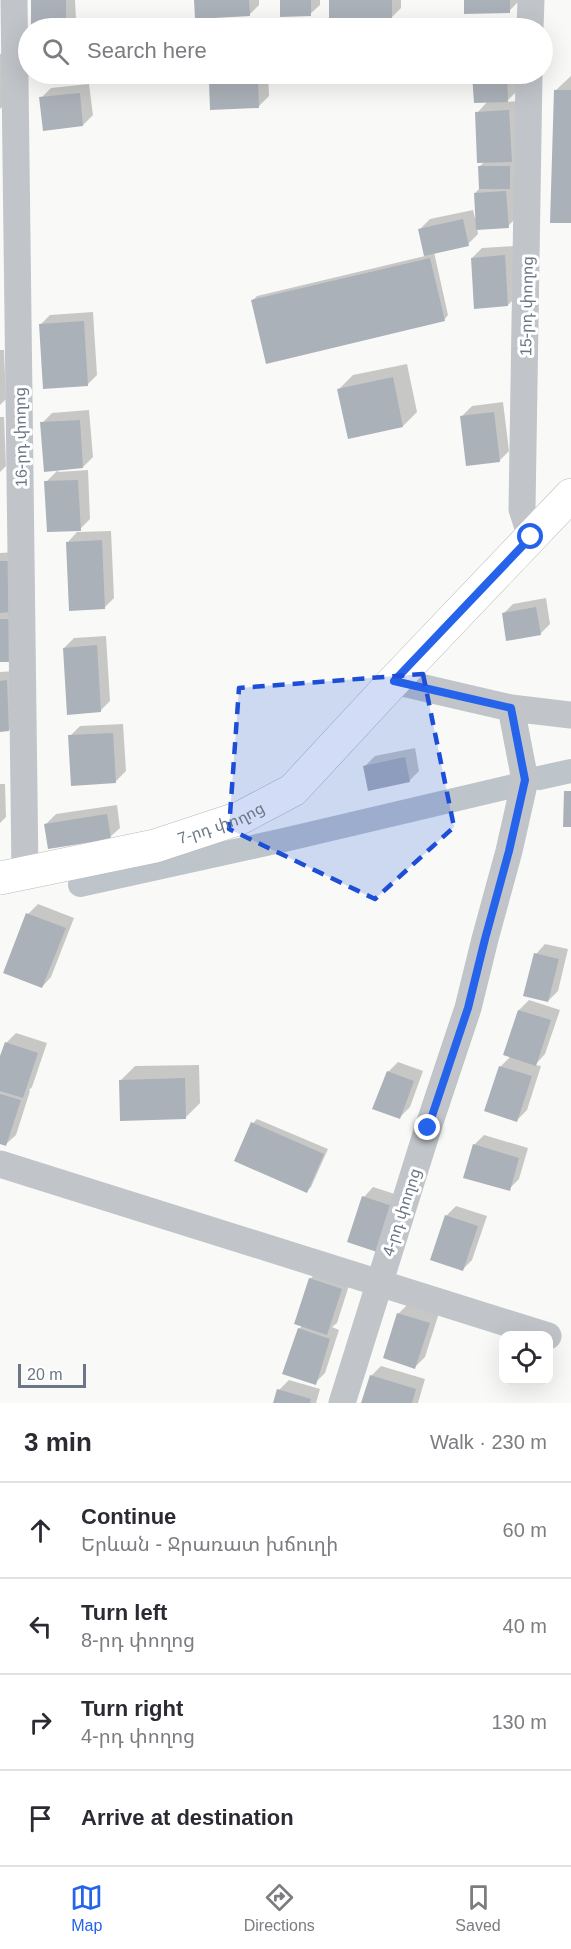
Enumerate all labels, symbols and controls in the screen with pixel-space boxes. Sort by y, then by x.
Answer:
search box [18,18,553,84]
icon: search [39,35,72,68]
text: Search here [87,38,207,63]
street label: 15-րդ փողոց [517,256,537,356]
street label: 16-րդ փողոց [11,387,31,487]
route start [517,523,543,549]
street label: 7-րդ փողոց [175,799,268,847]
route end [414,1114,440,1140]
street label: 4-րդ փողոց [379,1166,425,1258]
map controls [499,1331,553,1385]
button: locate [499,1331,553,1385]
scale bar [18,1361,86,1388]
text: 20 m [27,1366,63,1383]
text: 3 min [24,1427,92,1457]
text: Walk · 230 m [430,1431,547,1453]
text: Continue [81,1504,176,1529]
icon: ahead [24,1514,57,1547]
text: 60 m [503,1519,547,1541]
text: Երևան - Ջրառատ խճուղի [81,1533,338,1555]
text: Turn left [81,1600,167,1625]
icon: left [24,1610,57,1643]
text: 40 m [503,1615,547,1637]
text: 8-րդ փողոց [81,1629,195,1651]
text: Turn right [81,1696,183,1721]
icon: right [24,1706,57,1739]
text: 130 m [491,1711,547,1733]
text: 4-րդ փողոց [81,1725,195,1747]
icon: arrive [24,1802,57,1835]
text: Arrive at destination [81,1805,294,1830]
tab: Map [70,1881,103,1935]
tab: Directions [244,1881,315,1935]
tab: Saved [455,1881,501,1935]

